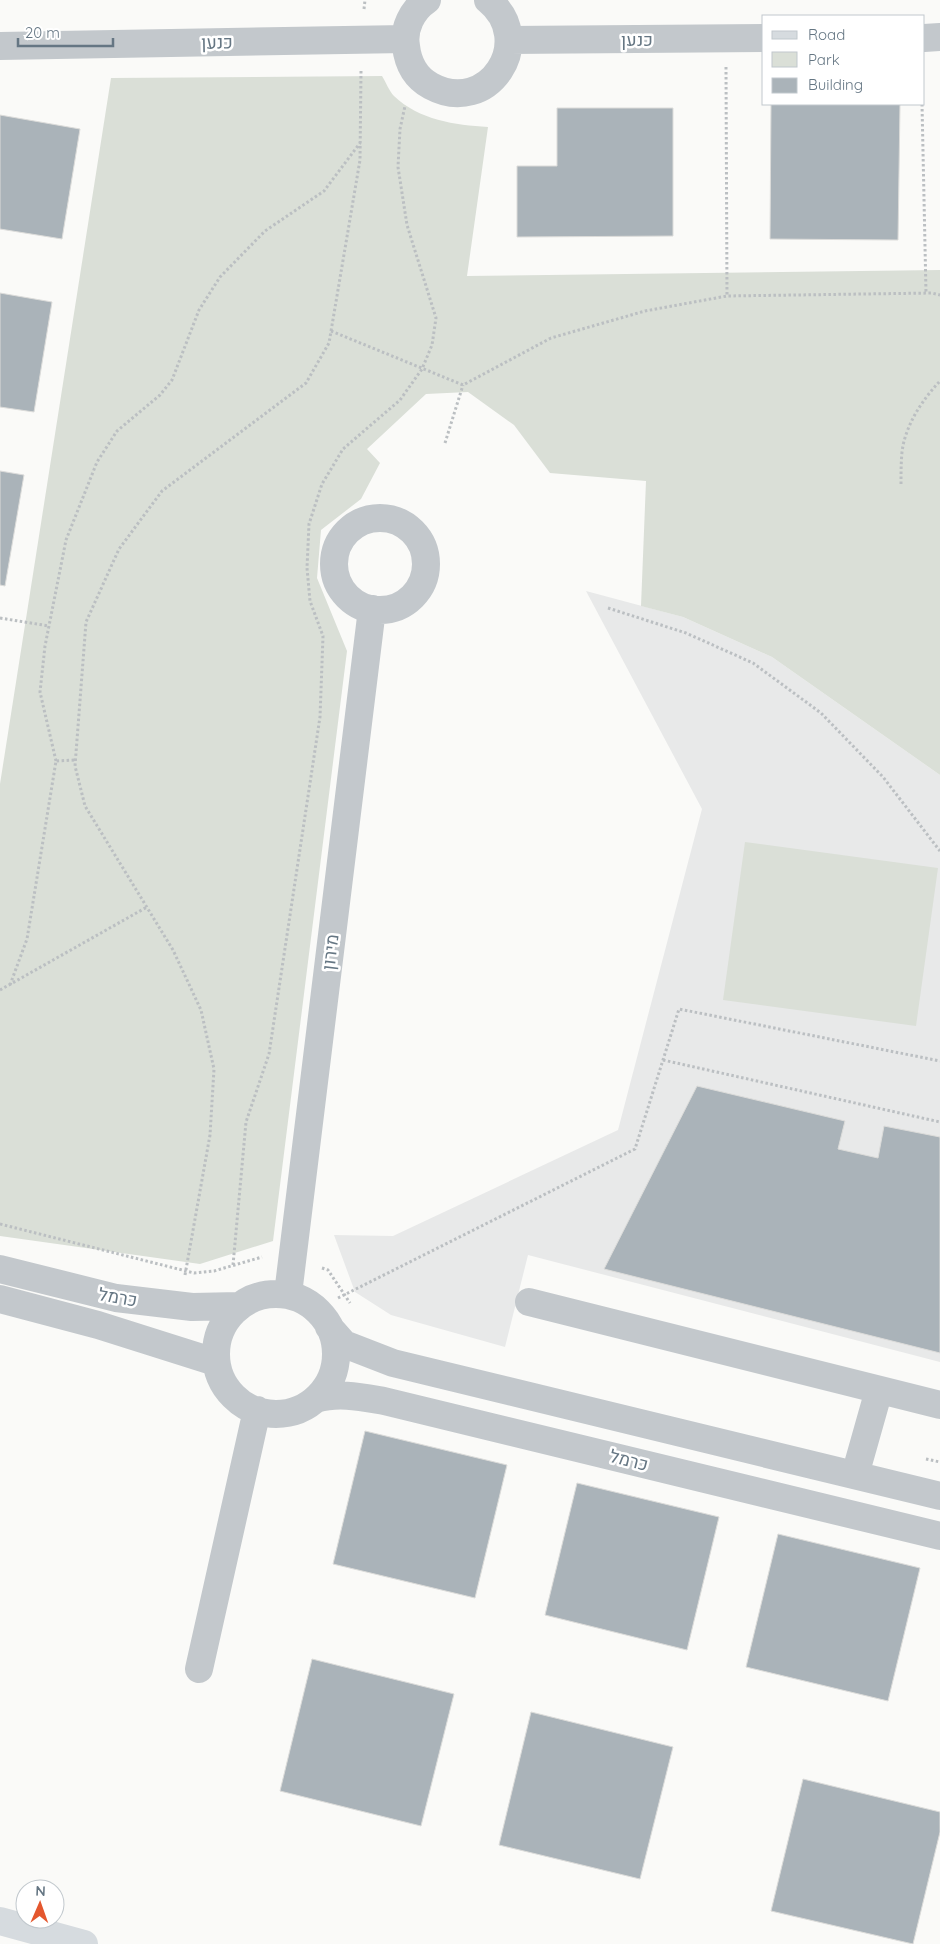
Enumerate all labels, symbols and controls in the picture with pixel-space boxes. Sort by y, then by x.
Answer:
scale bar [18,15,112,47]
legend [762,15,925,105]
text: 20 m [25,23,60,42]
text: Road [808,25,845,44]
street label: כנען [621,28,653,51]
street label: כנען [201,30,233,54]
text: Park [808,50,840,69]
text: Building [808,75,863,94]
street label: מירון [316,933,344,971]
street label: כרמל [97,1282,139,1312]
street label: כרמל [607,1444,651,1476]
north arrow [15,1879,65,1929]
text: N [35,1882,46,1900]

